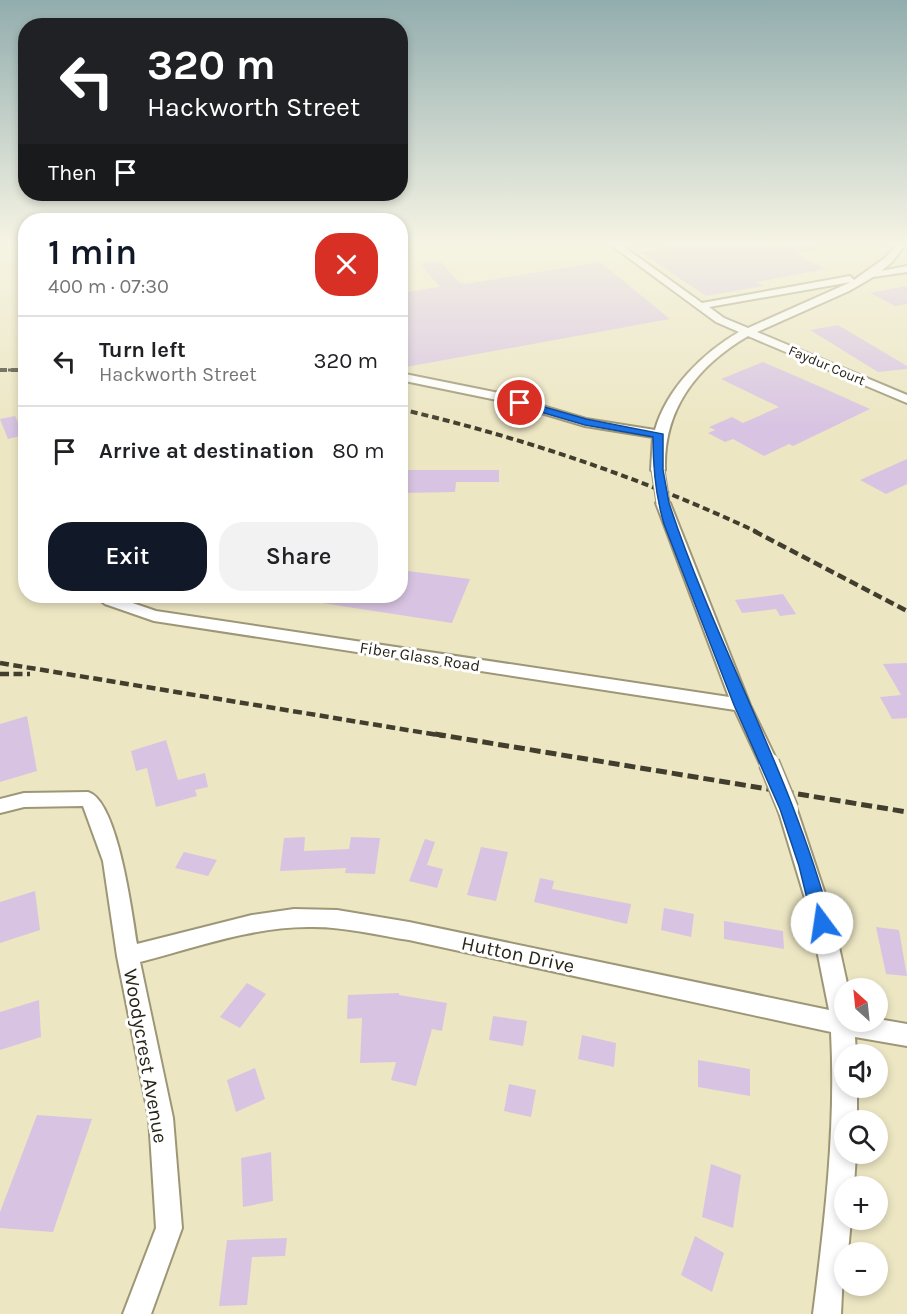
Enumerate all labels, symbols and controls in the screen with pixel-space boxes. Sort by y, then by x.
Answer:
text: 320 m [147,40,276,90]
icon: left [48,42,126,120]
text: Hackworth Street [147,91,360,123]
icon: arrive [109,156,142,189]
text: Then [48,160,97,186]
text: 1 min [48,231,137,273]
button: close [315,233,378,296]
text: 400 m · 07:30 [48,275,169,298]
text: Turn left [99,337,186,363]
street label: Faydur Court [786,342,868,389]
icon: left [48,345,81,378]
text: 320 m [313,348,378,374]
text: Hackworth Street [99,363,257,386]
pin [494,377,545,428]
icon: arrive [503,386,536,419]
icon: arrive [48,435,81,468]
text: Arrive at destination [99,438,314,464]
text: 80 m [332,438,385,464]
button: Exit [48,522,207,591]
button: Share [219,522,378,591]
street label: Fiber Glass Road [358,638,481,675]
position arrow [790,891,854,955]
street label: Hutton Drive [459,931,577,978]
street label: Woodycrest Avenue [119,967,172,1145]
north arrow [834,978,888,1032]
map controls [834,978,888,1296]
button: sound [834,1044,888,1098]
button: search [834,1110,888,1164]
button: + [834,1176,888,1230]
button: − [834,1242,888,1296]

